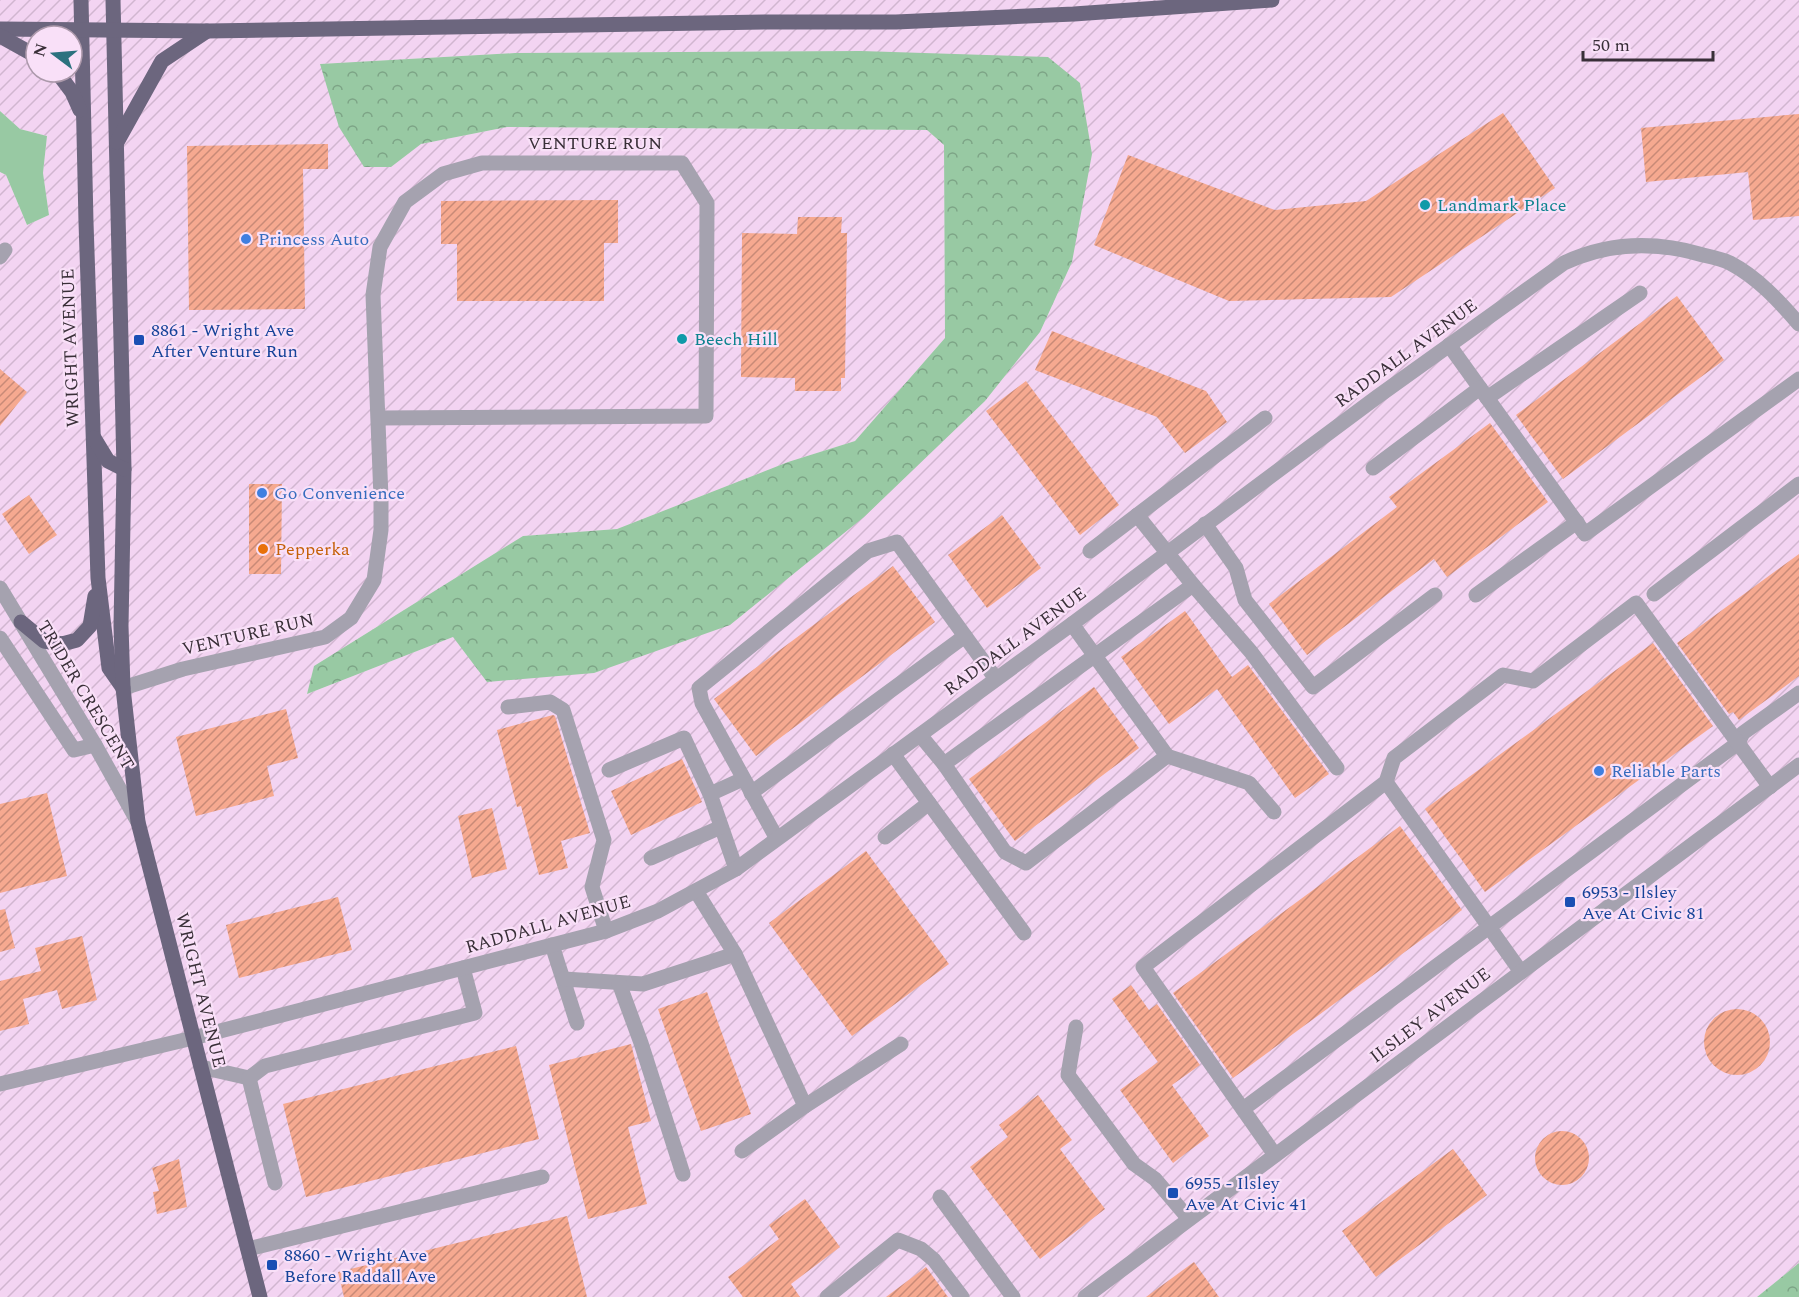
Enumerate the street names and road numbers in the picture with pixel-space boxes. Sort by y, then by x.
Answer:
street label: VENTURE RUN [528,130,662,157]
street label: WRIGHT AVENUE [54,268,87,428]
street label: RADDALL AVENUE [1329,292,1483,415]
street label: RADDALL AVENUE [938,580,1092,703]
street label: VENTURE RUN [179,606,317,663]
street label: TRIDER CRESCENT [30,615,141,775]
street label: RADDALL AVENUE [462,888,634,961]
street label: WRIGHT AVENUE [168,910,233,1071]
street label: ILSLEY AVENUE [1364,961,1497,1070]

